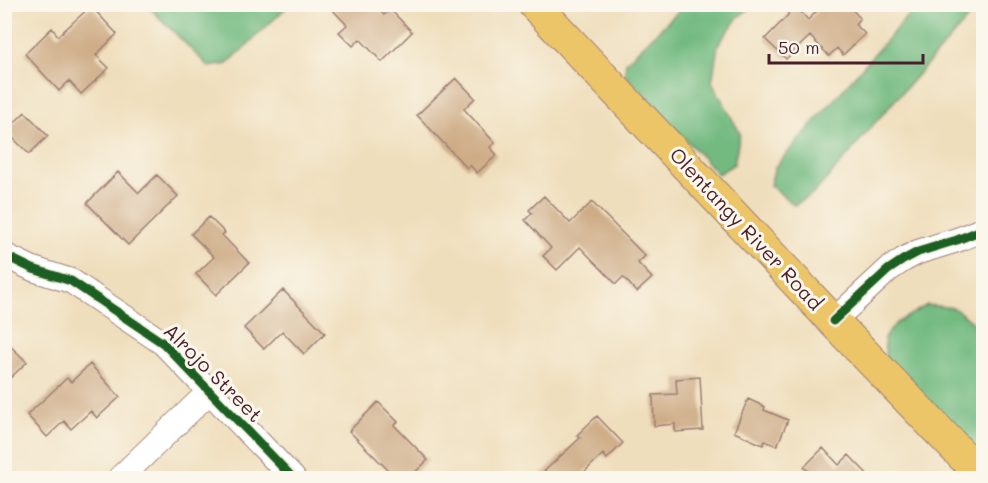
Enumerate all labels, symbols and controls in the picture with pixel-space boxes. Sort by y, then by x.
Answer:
scale bar [769,27,924,65]
text: 50 m [778,35,820,59]
street label: Olentangy River Road [665,141,829,315]
street label: Alrojo Street [159,317,269,427]

